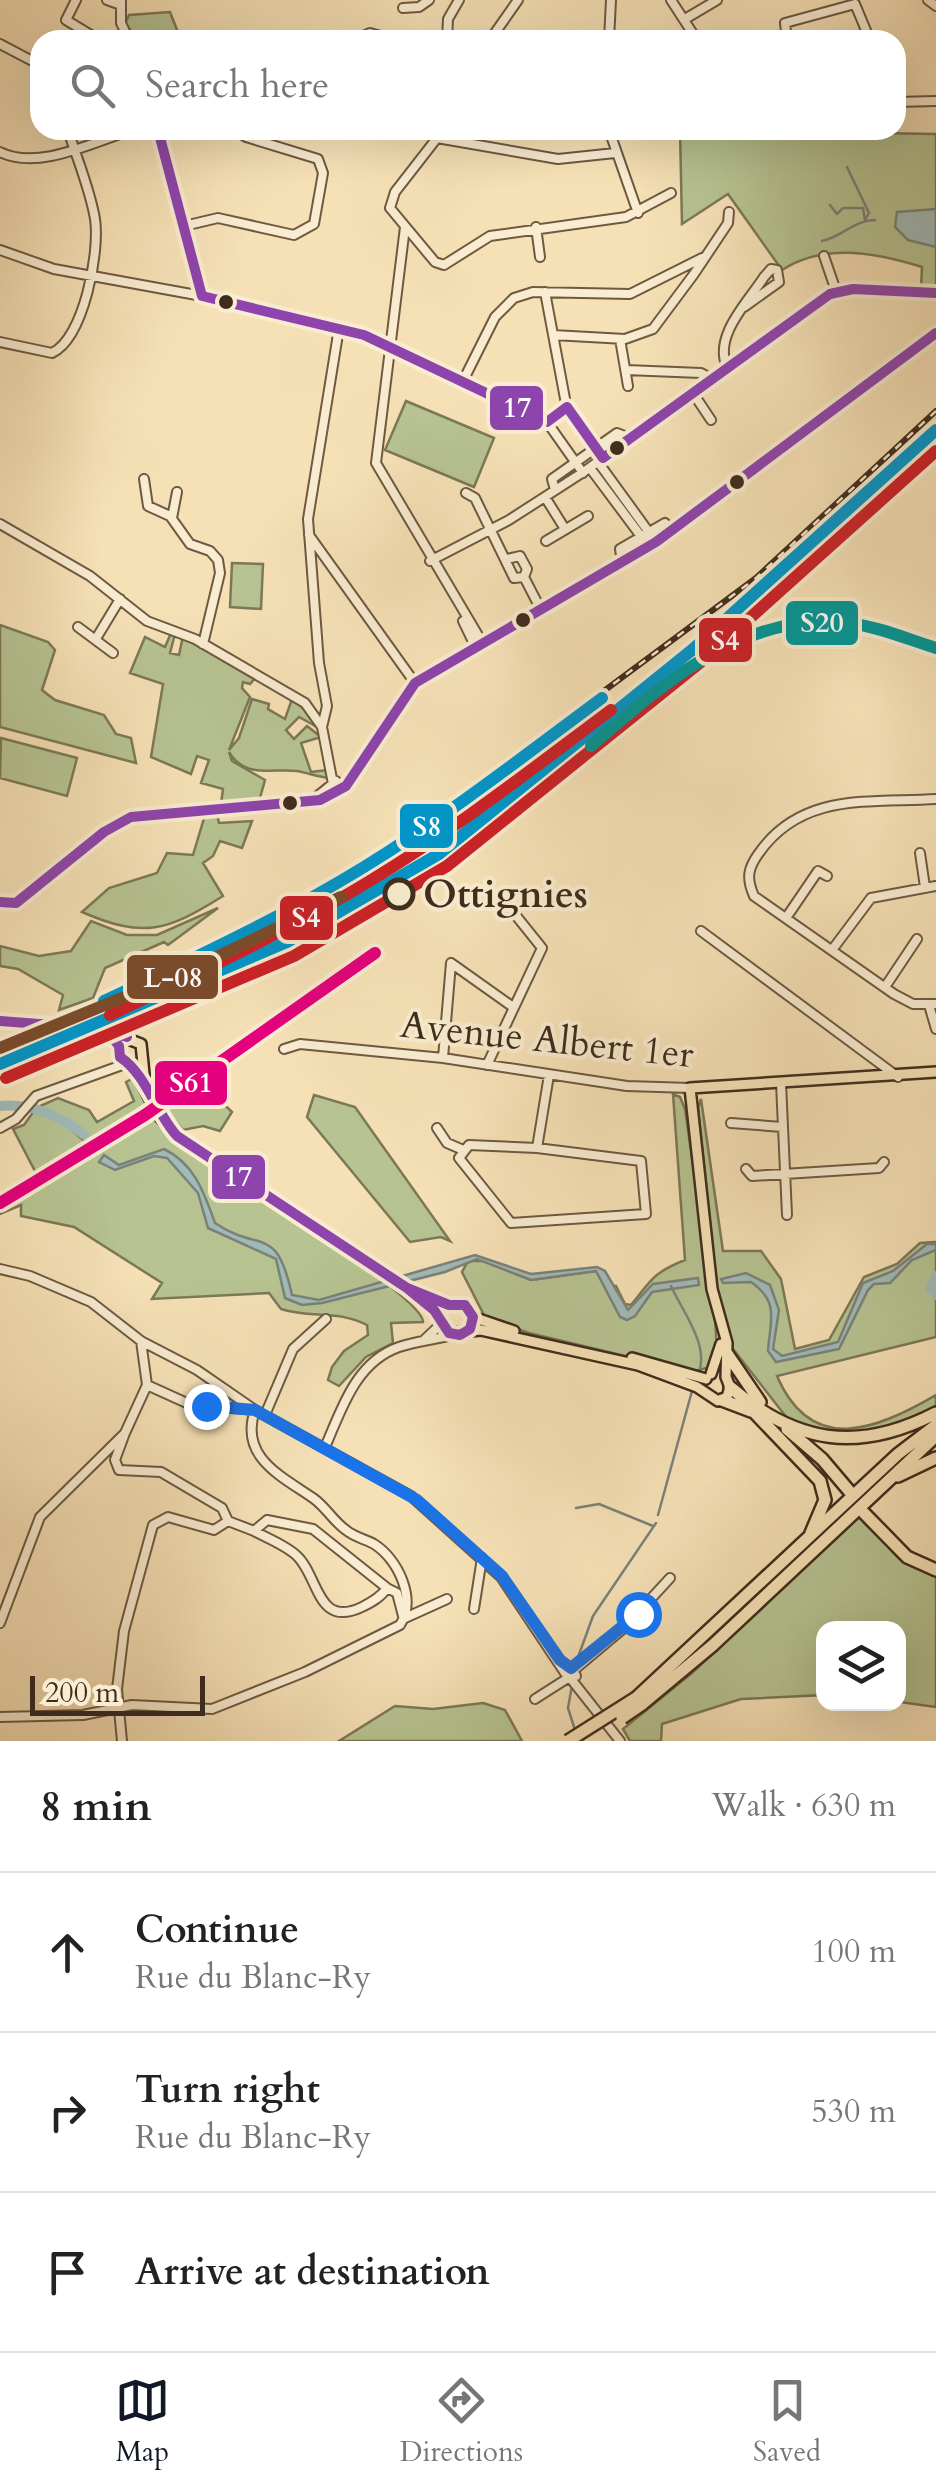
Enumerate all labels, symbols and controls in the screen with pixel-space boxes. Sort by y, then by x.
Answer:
search box [30,30,906,140]
icon: search [65,58,120,113]
text: Search here [145,59,329,111]
unlabelled marker [216,292,236,312]
line badge: 17 [488,384,545,432]
text: 17 [503,389,531,427]
unlabelled marker [607,438,627,458]
unlabelled marker [727,472,747,492]
line badge: S20 [784,599,860,647]
text: S20 [800,604,844,642]
unlabelled marker [513,610,533,630]
line badge: S4 [697,616,754,664]
text: S4 [710,622,740,660]
unlabelled marker [280,793,300,813]
line badge: S8 [398,802,455,850]
text: S8 [412,808,442,846]
place label: Ottignies [423,869,588,921]
marker: Ottignies [384,879,414,909]
line badge: S4 [278,894,335,942]
text: S4 [291,899,321,937]
line badge: L-08 [125,953,220,1001]
text: L-08 [143,959,203,997]
street label: Avenue Albert 1er [398,999,696,1081]
line badge: S61 [153,1059,229,1107]
text: S61 [169,1064,213,1102]
line badge: 17 [210,1153,267,1201]
text: 17 [224,1158,252,1196]
route end [184,1384,230,1430]
route start [616,1592,662,1638]
map controls [816,1621,906,1711]
button: layers [816,1621,906,1711]
scale bar [30,1671,205,1716]
text: 200 m [45,1674,119,1712]
text: 8 min [40,1778,152,1835]
text: Walk · 630 m [711,1784,896,1828]
text: Continue [135,1904,299,1956]
icon: ahead [40,1925,95,1980]
text: 100 m [811,1930,896,1974]
text: Rue du Blanc-Ry [135,1956,371,2000]
text: Turn right [135,2064,320,2116]
icon: right [40,2085,95,2140]
text: 530 m [811,2090,896,2134]
text: Rue du Blanc-Ry [135,2116,371,2160]
icon: arrive [40,2245,95,2300]
text: Arrive at destination [135,2246,490,2298]
tab: Map [115,2373,170,2471]
tab: Directions [400,2373,523,2471]
tab: Saved [753,2373,821,2471]

